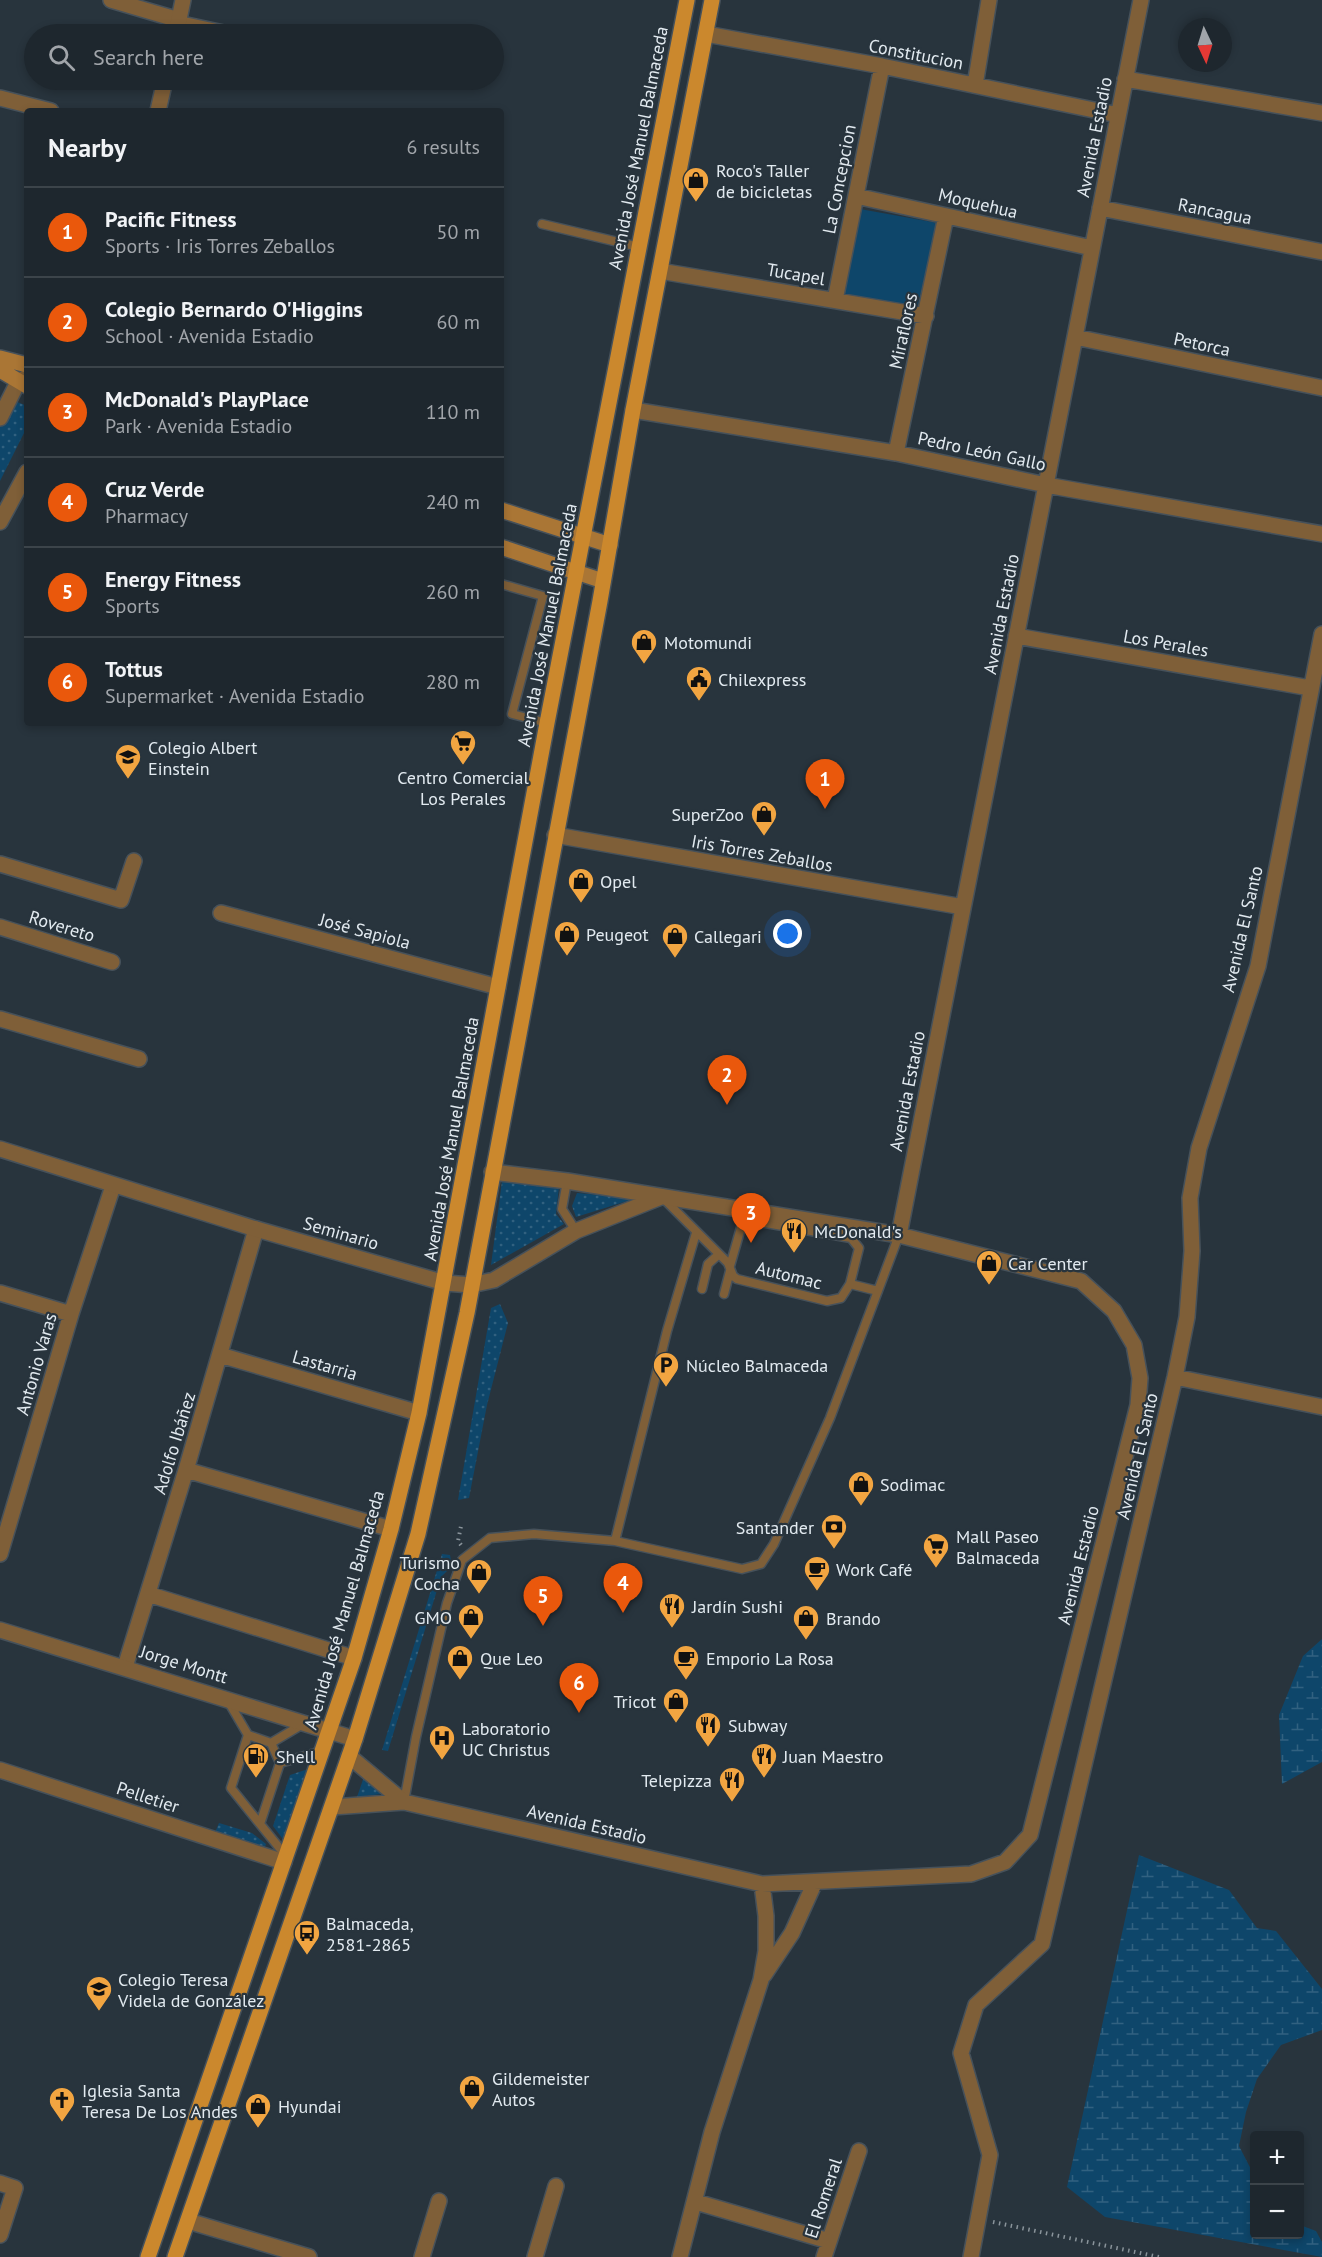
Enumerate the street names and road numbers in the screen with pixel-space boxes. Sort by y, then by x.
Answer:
street label: Avenida José Manuel Balmaceda [603,24,673,272]
street label: Constitucion [867,34,965,74]
street label: Avenida Estadio [1071,75,1117,199]
street label: La Concepcion [817,122,861,236]
street label: Moquehua [936,183,1020,223]
street label: Rancagua [1176,193,1254,229]
street label: Tucapel [765,258,828,291]
street label: Miraflores [884,291,922,371]
street label: Petorca [1172,327,1232,361]
street label: Pedro León Gallo [916,426,1048,476]
street label: Avenida José Manuel Balmaceda [512,501,582,749]
street label: Avenida Estadio [978,552,1024,676]
street label: Los Perales [1122,624,1210,662]
street label: Iris Torres Zeballos [690,829,834,877]
street label: Avenida El Santo [1216,863,1268,995]
street label: Rovereto [26,905,98,947]
street label: José Sapiola [316,908,413,954]
street label: Avenida José Manuel Balmaceda [418,1015,484,1263]
street label: Avenida Estadio [884,1029,930,1153]
street label: Seminario [301,1211,381,1255]
street label: Automac [753,1256,825,1294]
street label: Antonio Varas [10,1310,62,1418]
street label: Lastarria [290,1345,360,1385]
street label: Adolfo Ibáñez [148,1389,200,1497]
street label: Avenida El Santo [1111,1390,1163,1522]
street label: Avenida José Manuel Balmaceda [299,1488,389,1732]
street label: Avenida Estadio [1052,1503,1104,1627]
street label: Jorge Montt [136,1639,231,1688]
street label: Pelletier [114,1776,182,1818]
street label: Avenida Estadio [525,1799,649,1849]
street label: El Romeral [799,2154,847,2241]

